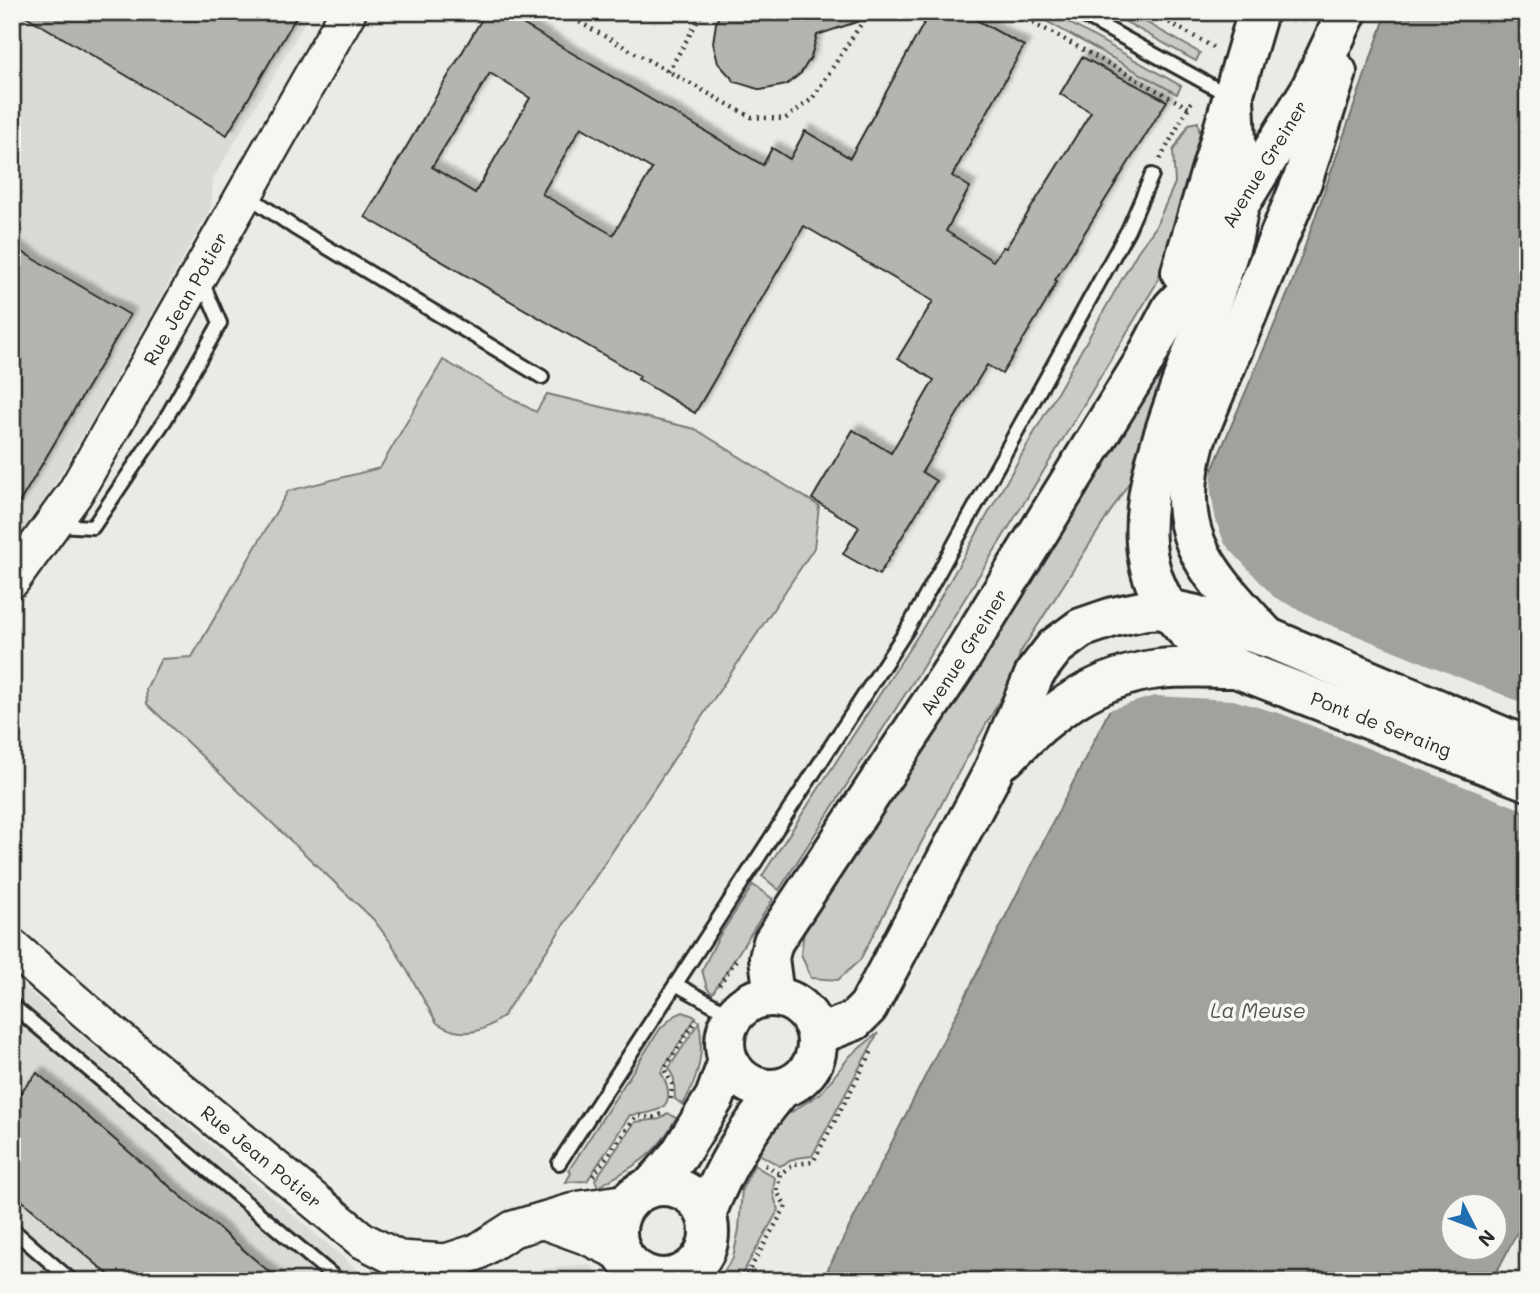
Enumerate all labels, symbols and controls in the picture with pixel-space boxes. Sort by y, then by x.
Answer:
street label: Avenue Greiner [1216,95,1313,232]
street label: Rue Jean Potier [137,227,233,369]
street label: Avenue Greiner [914,584,1013,720]
street label: Pont de Seraing [1307,685,1455,762]
water label: La Meuse [1210,996,1306,1023]
street label: Rue Jean Potier [196,1099,327,1214]
north arrow [1438,1192,1508,1262]
text: N [1473,1225,1501,1252]

